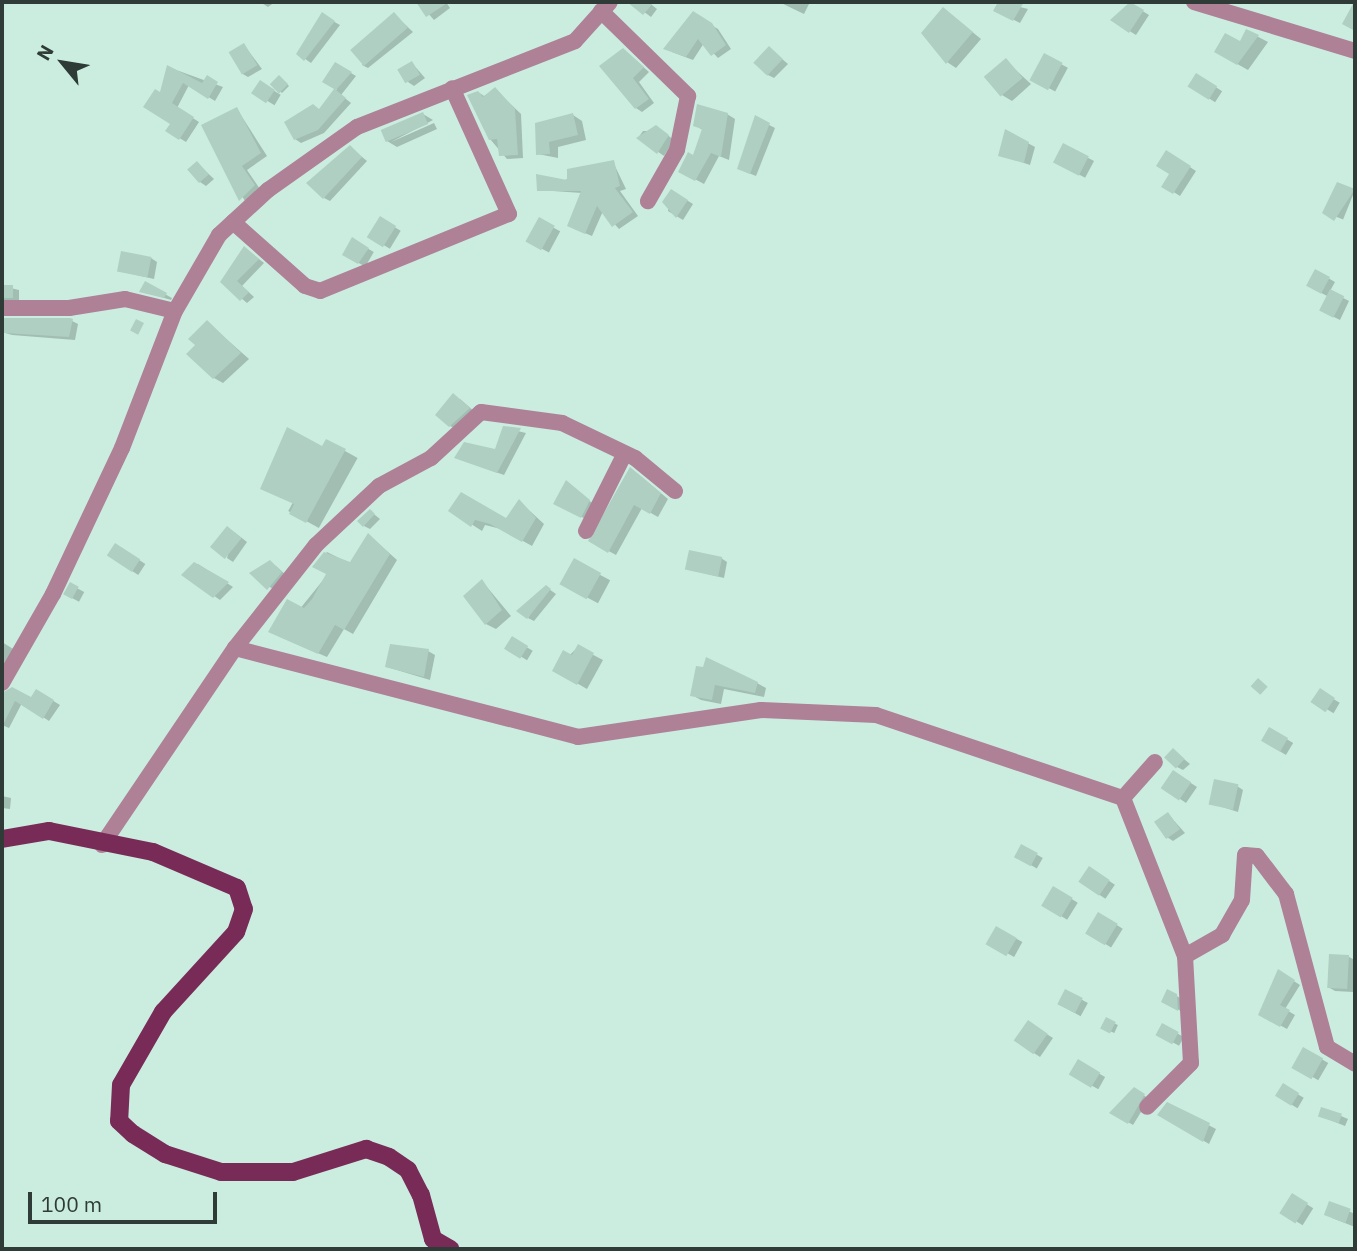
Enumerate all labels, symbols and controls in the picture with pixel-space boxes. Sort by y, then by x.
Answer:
north arrow [28,28,98,98]
text: N [31,41,59,64]
scale bar [32,1178,220,1222]
text: 100 m [41,1190,102,1218]

